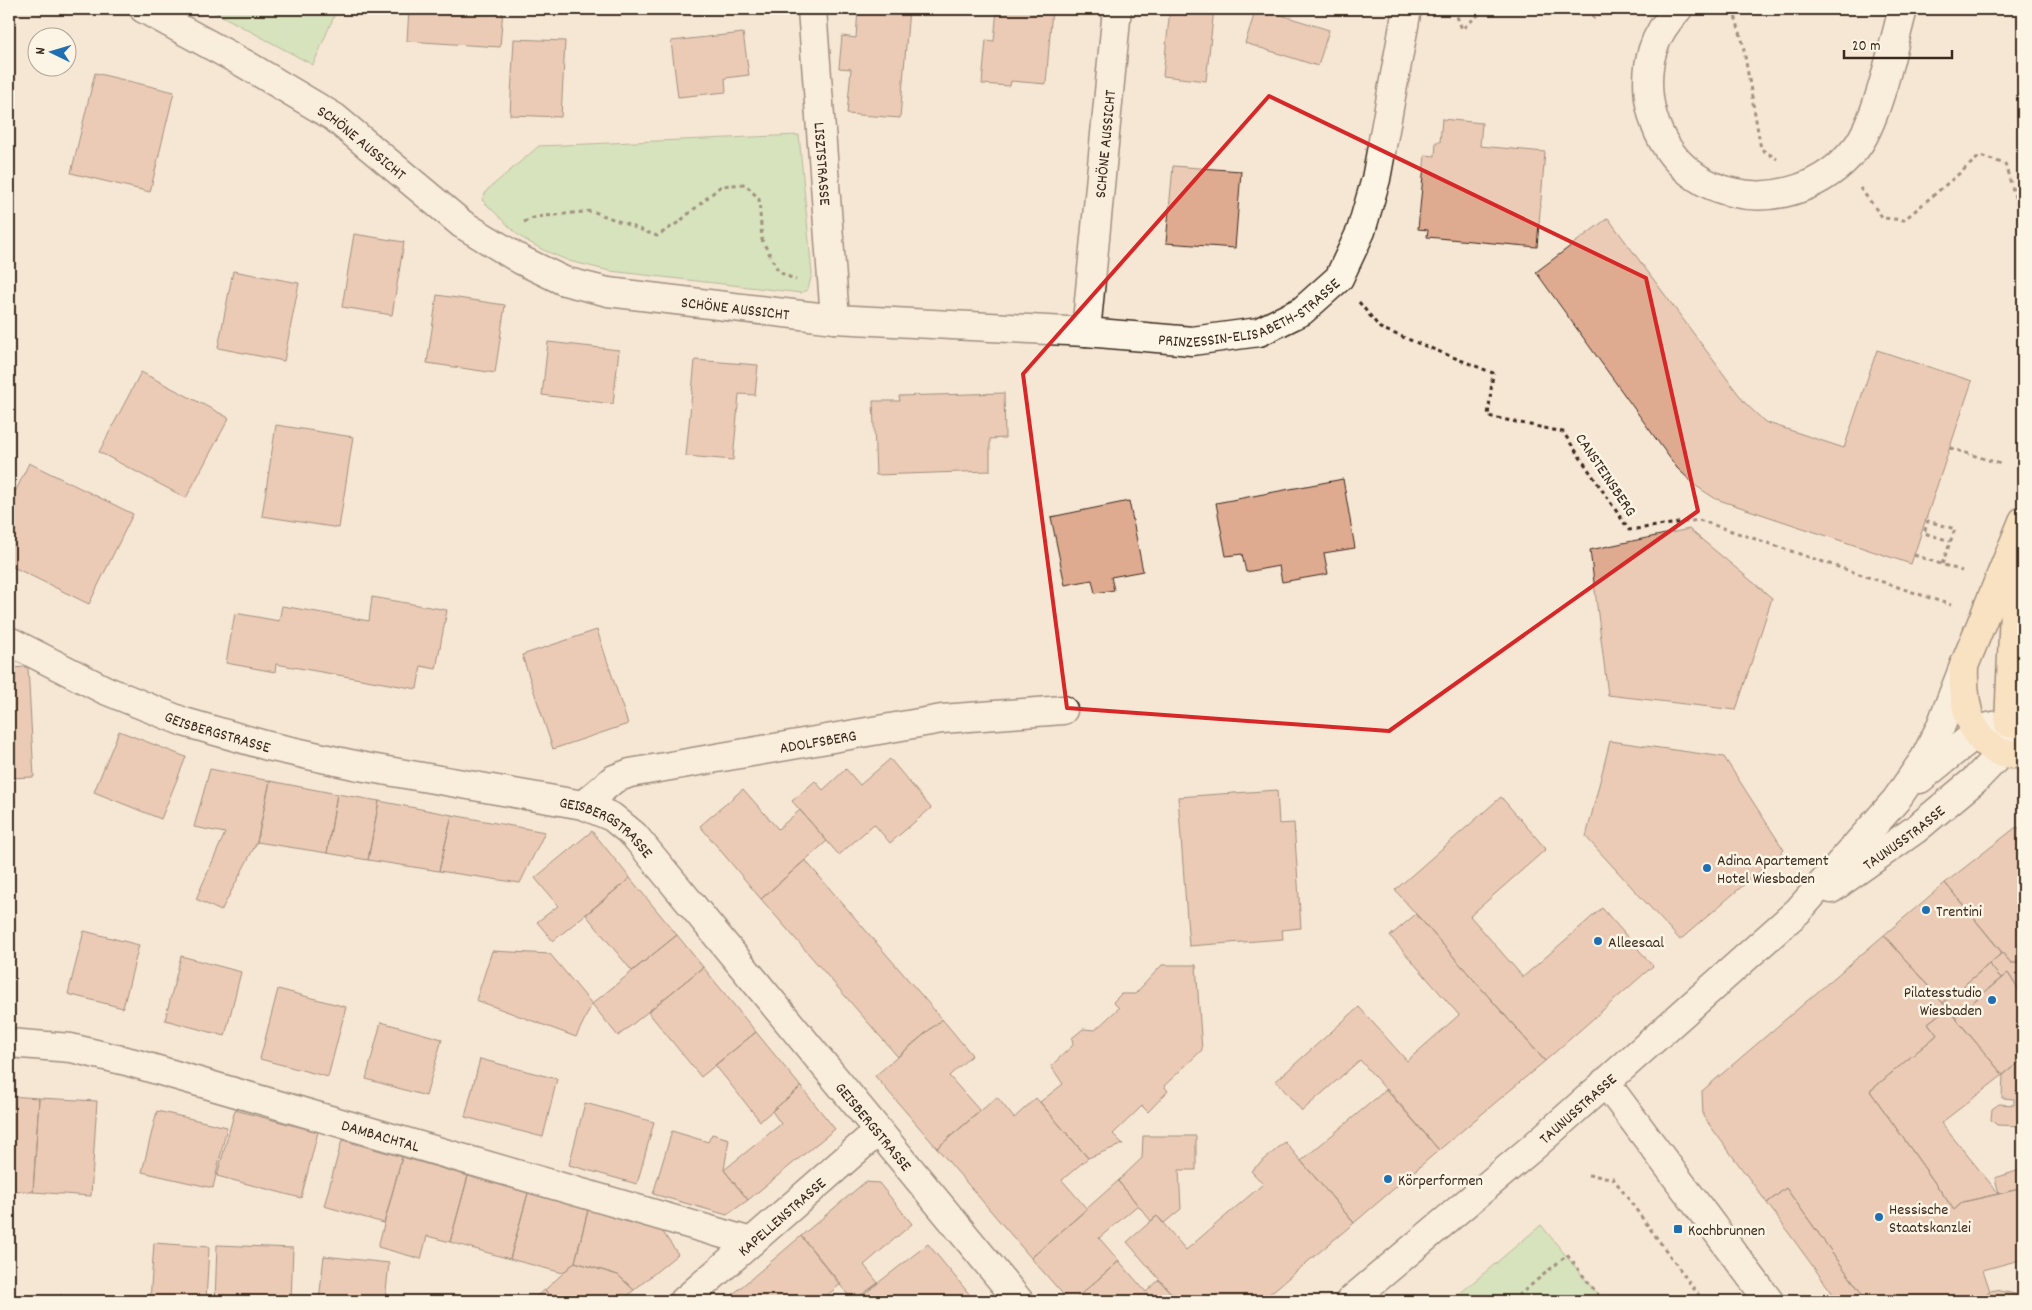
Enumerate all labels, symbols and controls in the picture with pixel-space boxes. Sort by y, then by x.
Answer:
north arrow [28,28,78,78]
scale bar [1844,28,1952,60]
text: 20 m [1852,36,1880,58]
text: N [31,47,51,55]
street label: SCHÖNE AUSSICHT [1090,88,1123,199]
street label: SCHÖNE AUSSICHT [312,101,411,187]
street label: LISZTSTRASSE [806,121,836,207]
street label: PRINZESSIN-ELISABETH-STRASSE [1157,273,1346,355]
street label: SCHÖNE AUSSICHT [680,292,791,328]
street label: CANSTEINSBERG [1569,429,1641,522]
street label: GEISBERGSTRASSE [160,706,273,760]
street label: ADOLFSBERG [778,725,858,761]
street label: GEISBERGSTRASSE [557,792,658,865]
street label: TAUNUSSTRASSE [1859,800,1951,877]
place label: Adina Apartement Hotel Wiesbaden [1717,850,1829,891]
marker: Adina Apartement Hotel Wiesbaden [1701,862,1713,874]
place label: Trentini [1936,901,1982,924]
marker: Trentini [1920,904,1932,916]
place label: Alleesaal [1608,932,1664,955]
marker: Alleesaal [1592,935,1604,947]
place label: Pilatesstudio Wiesbaden [1904,982,1982,1023]
marker: Pilatesstudio Wiesbaden [1986,994,1998,1006]
street label: TAUNUSSTRASSE [1535,1068,1623,1151]
street label: GEISBERGSTRASSE [829,1078,917,1178]
street label: DAMBACHTAL [338,1115,422,1159]
place label: Körperformen [1398,1170,1483,1193]
street label: KAPELLENSTRASSE [734,1172,832,1263]
marker: Körperformen [1382,1173,1394,1185]
place label: Hessische Staatskanzlei [1889,1199,1971,1240]
marker: Hessische Staatskanzlei [1873,1211,1885,1223]
place label: Kochbrunnen [1688,1220,1765,1243]
marker: Kochbrunnen [1672,1223,1684,1235]

